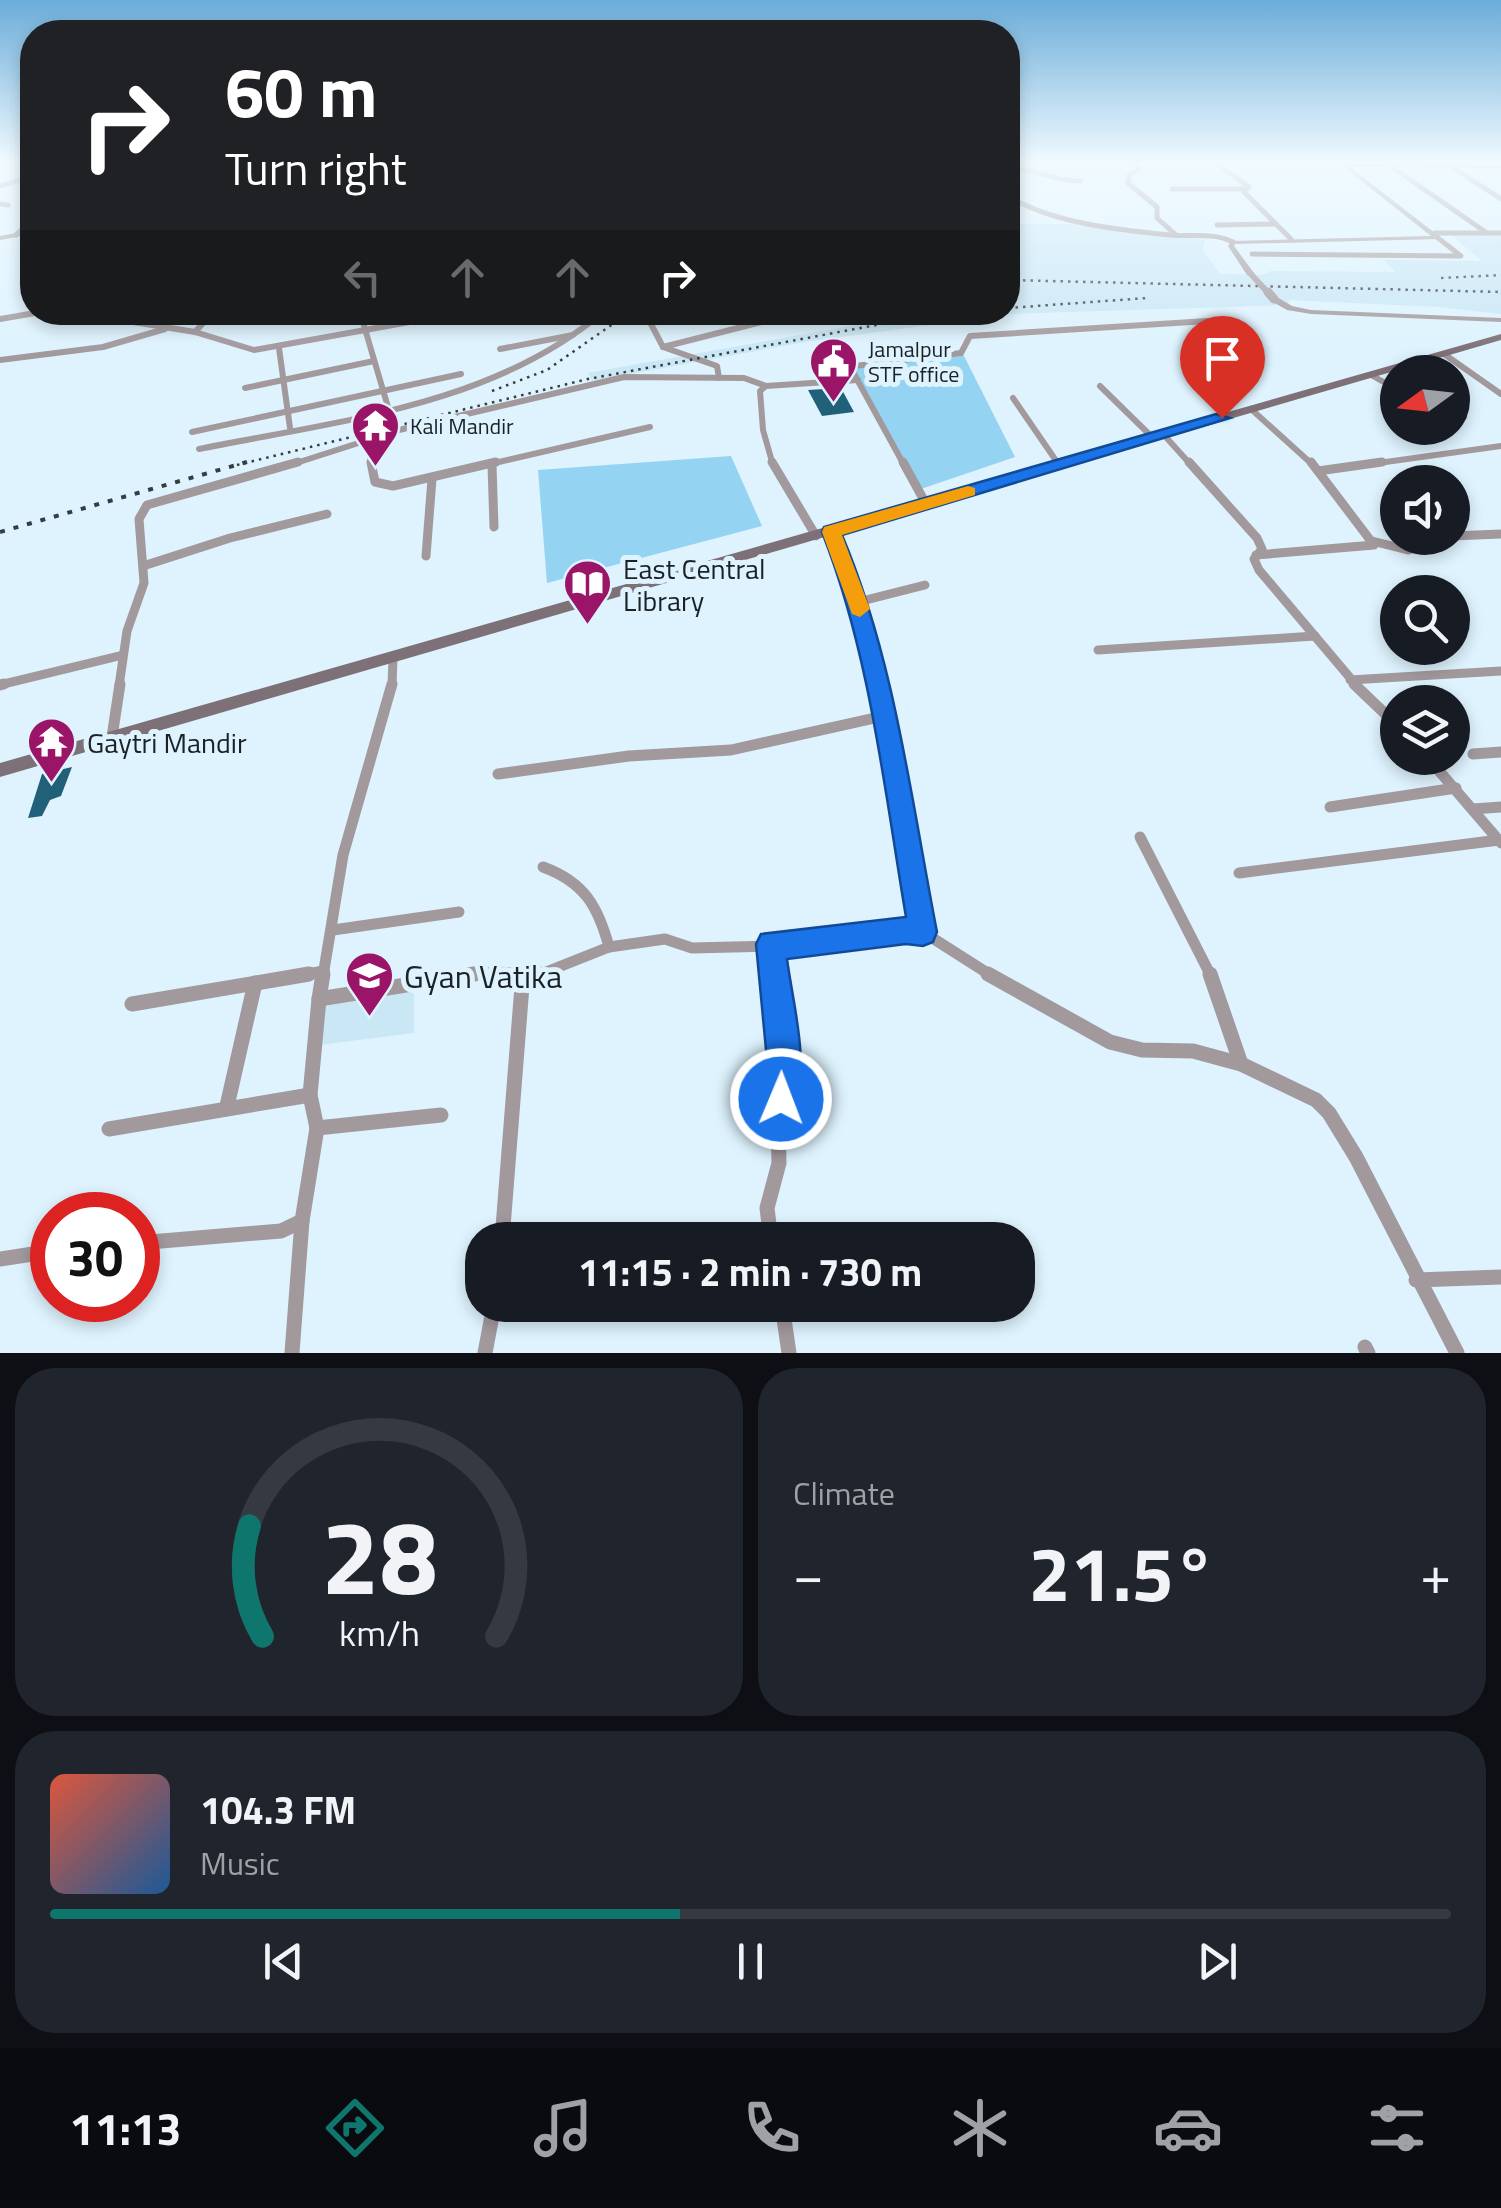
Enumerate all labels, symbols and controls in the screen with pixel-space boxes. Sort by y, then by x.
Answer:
text: 60 m [225,38,378,144]
icon: right [60,60,190,190]
text: Turn right [225,134,407,202]
icon: left [335,250,390,305]
icon: ahead [440,250,495,305]
icon: ahead [545,250,600,305]
icon: right [650,250,705,305]
pin [1180,316,1265,419]
icon: arrive [1195,331,1250,386]
place label: Jamalpur STF office [868,332,959,391]
public building icon: Jamalpur STF office [807,336,859,404]
north arrow [1380,355,1470,445]
map controls [1380,355,1470,775]
temple icon: Kali Mandir [349,400,401,468]
place label: Kali Mandir [410,409,514,443]
button: sound [1380,465,1470,555]
place label: East Central Library [623,547,766,622]
library icon: East Central Library [562,558,614,626]
button: search [1380,575,1470,665]
button: layers [1380,685,1470,775]
temple icon: Gaytri Mandir [26,716,78,784]
place label: Gaytri Mandir [87,721,247,764]
school or university icon: Gyan Vatika [343,950,395,1018]
place label: Gyan Vatika [404,952,562,1000]
position arrow [729,1047,833,1151]
speed limit sign: 30 [30,1192,160,1322]
text: 11:15 · 2 min · 730 m [578,1243,922,1301]
text: Climate [793,1469,895,1517]
text: 28 [321,1476,437,1634]
text: 21.5° [1028,1516,1216,1630]
text: − [793,1532,824,1615]
text: + [1420,1532,1451,1615]
text: km/h [339,1605,419,1660]
text: 104.3 FM [200,1781,356,1839]
text: Music [200,1839,280,1887]
icon: previous [256,1934,311,1989]
icon: pause [723,1934,778,1989]
icon: next [1190,1934,1245,1989]
icon: directions [320,2093,390,2163]
icon: music [528,2093,598,2163]
icon: phone [737,2093,807,2163]
icon: climate [945,2093,1015,2163]
icon: car [1153,2093,1223,2163]
icon: filters [1362,2093,1432,2163]
text: 11:13 [69,2094,182,2162]

